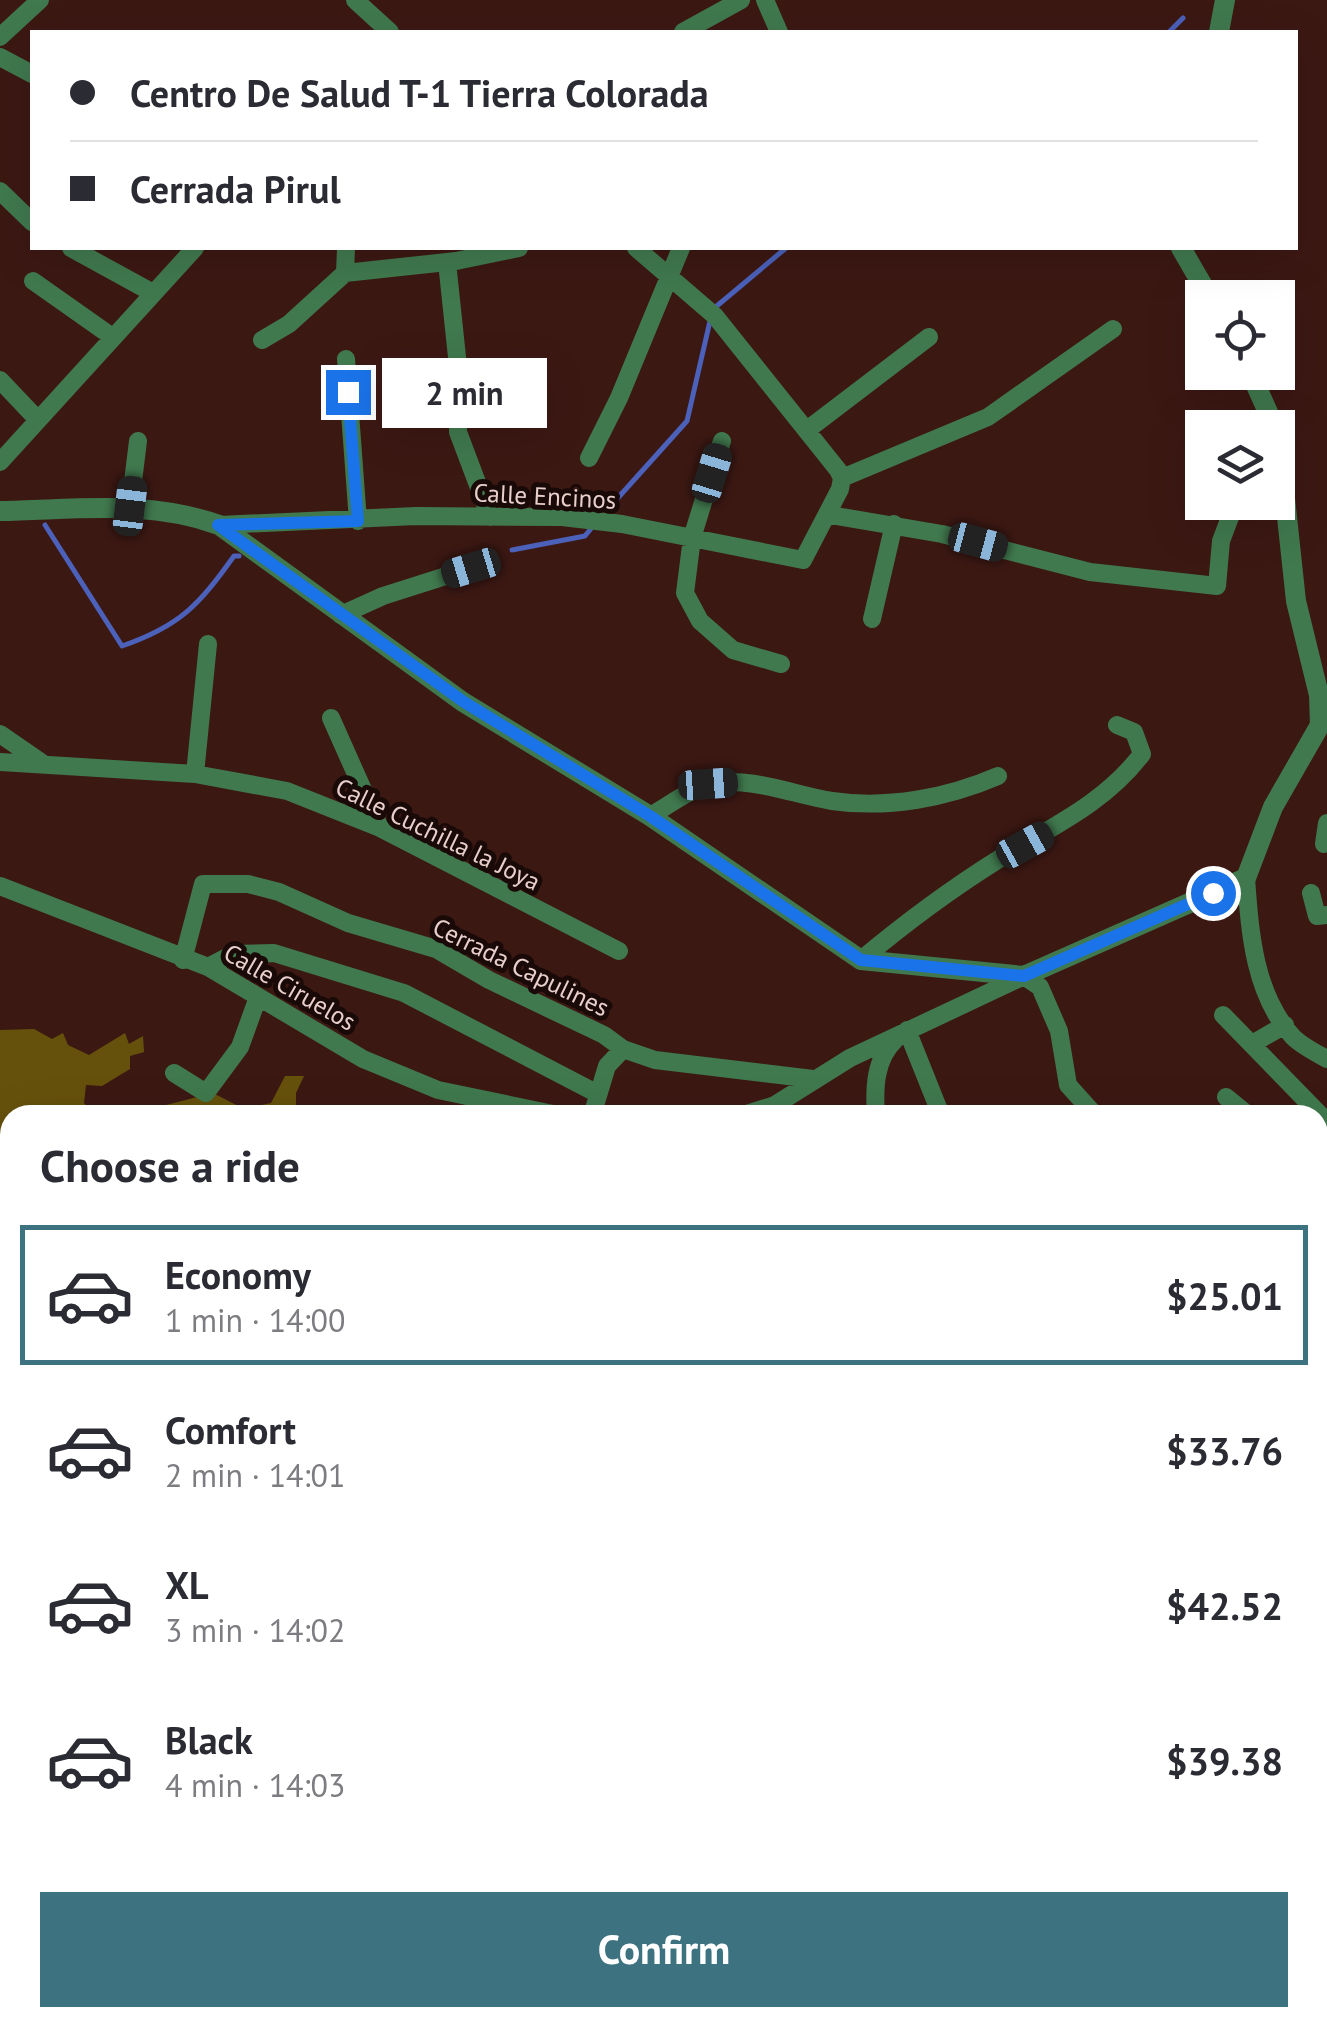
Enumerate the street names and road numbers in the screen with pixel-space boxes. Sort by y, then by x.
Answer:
street label: Calle Encinos [473,476,617,516]
street label: Calle Cuchilla la Joya [330,771,546,897]
street label: Cerrada Capulines [428,910,614,1024]
street label: Calle Ciruelos [218,936,362,1038]

